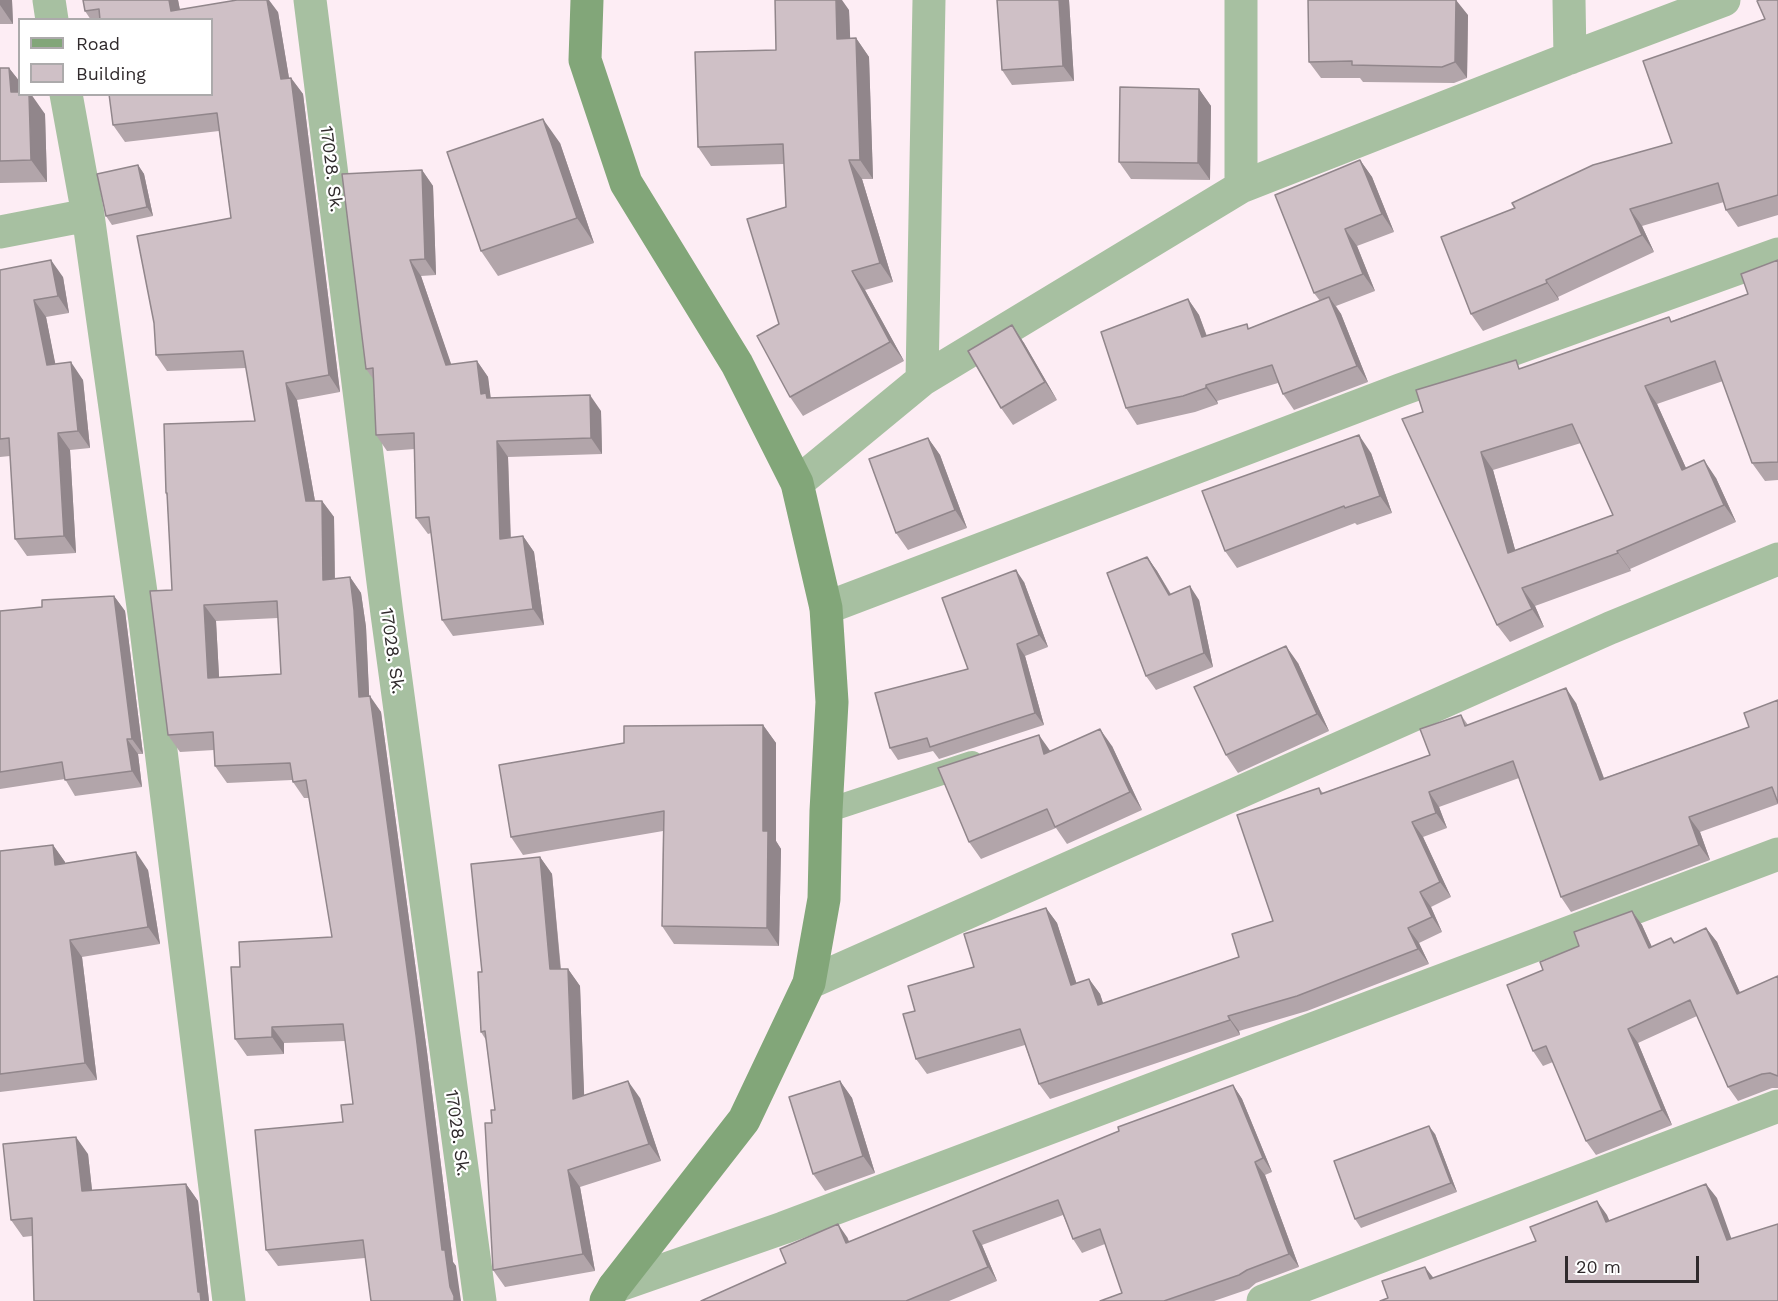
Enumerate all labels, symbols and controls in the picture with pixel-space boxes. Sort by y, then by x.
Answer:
legend [18,18,213,96]
text: Road [76,33,120,54]
text: Building [76,63,146,84]
street label: 17028. Sk. [315,125,347,213]
street label: 17028. Sk. [375,606,409,696]
street label: 17028. Sk. [440,1088,474,1178]
scale bar [1568,1244,1702,1282]
text: 20 m [1576,1256,1621,1277]

